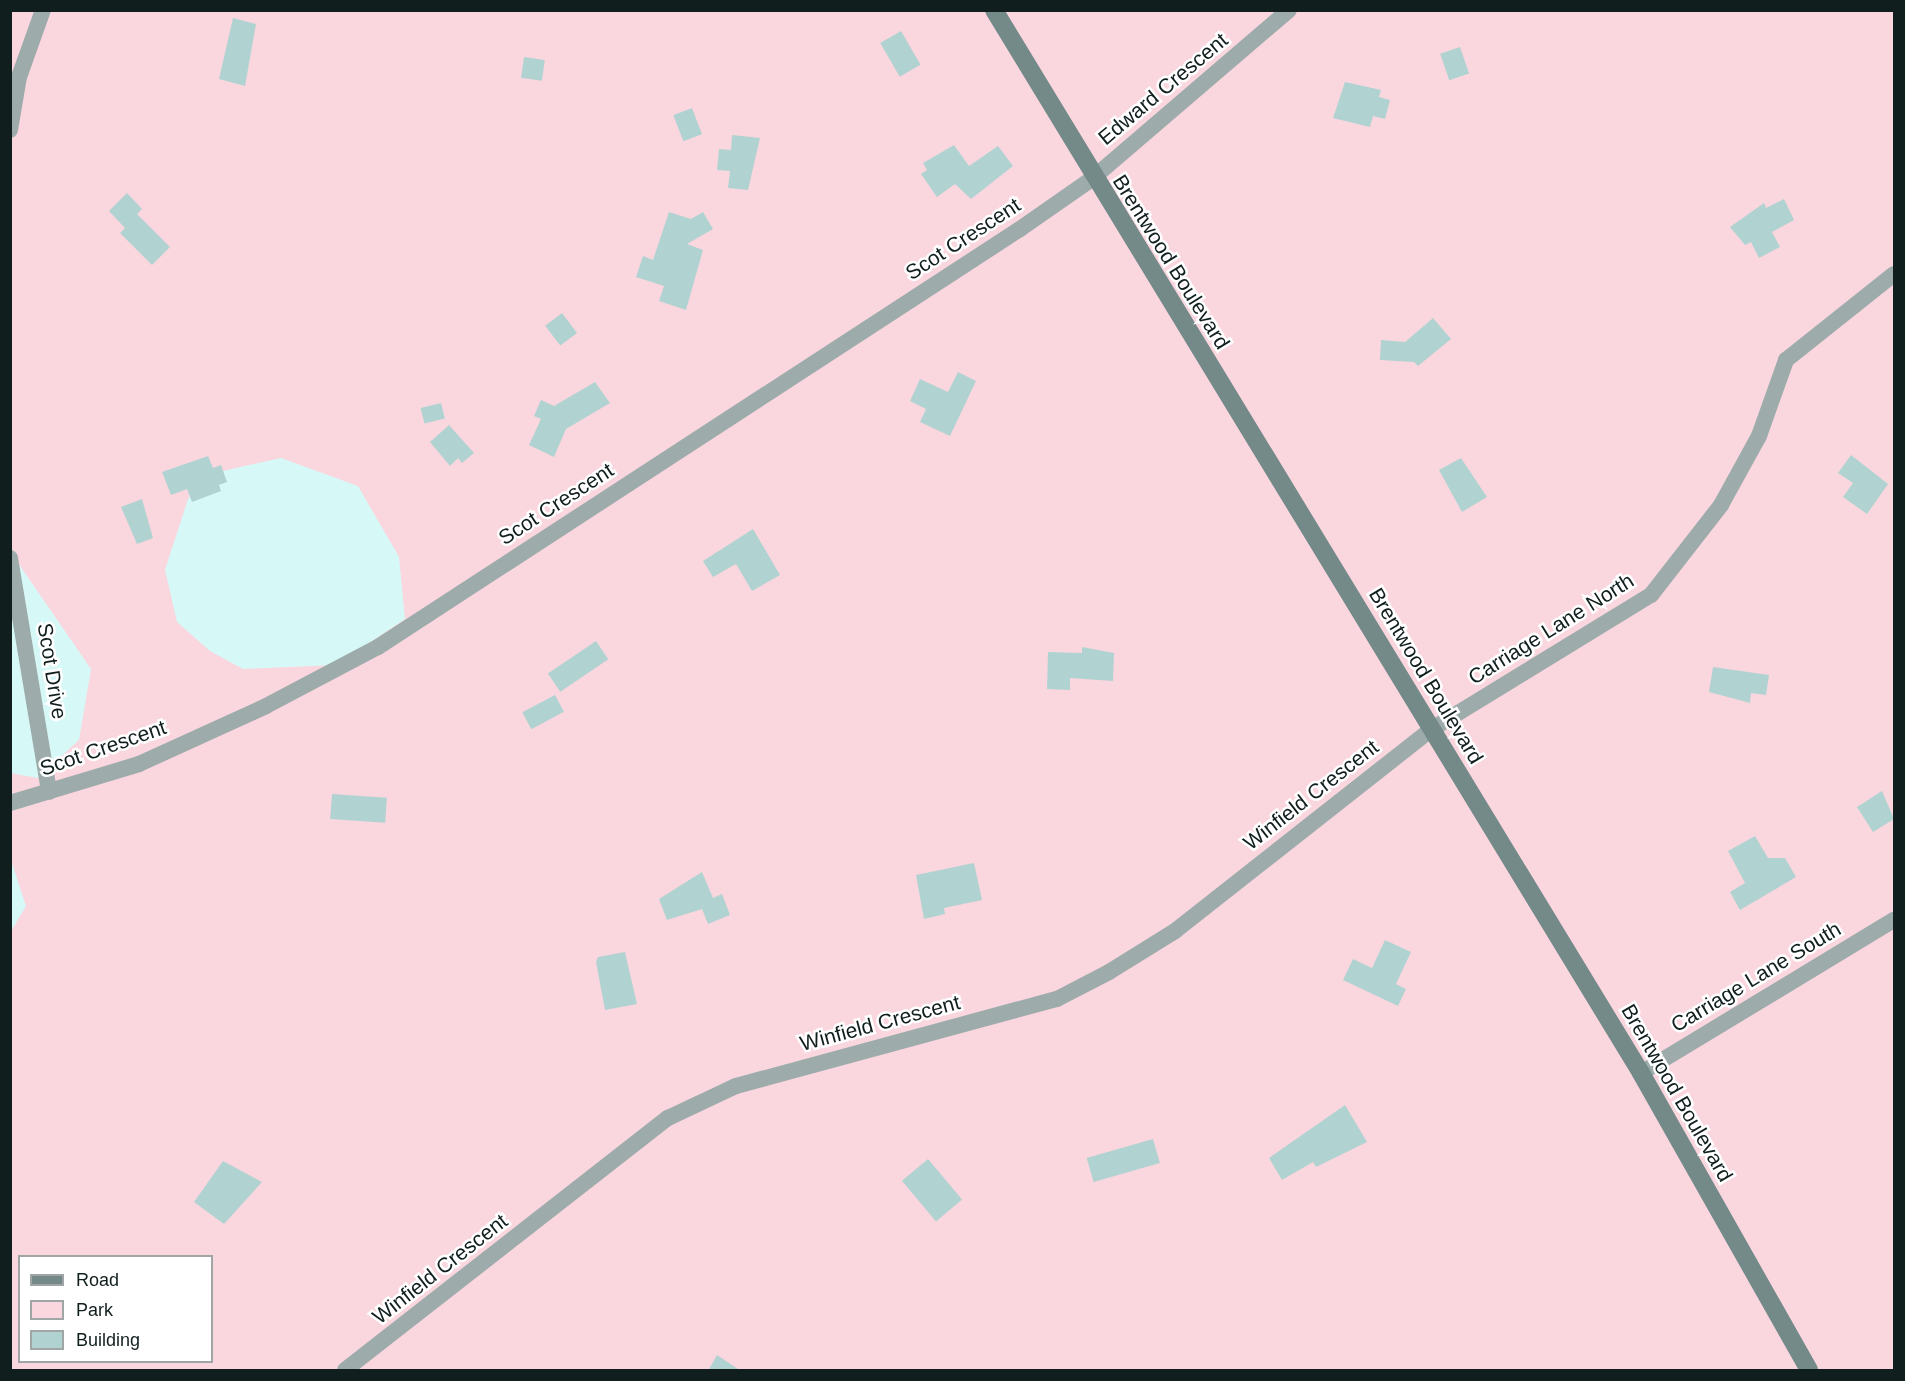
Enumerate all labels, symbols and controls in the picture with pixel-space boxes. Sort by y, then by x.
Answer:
street label: Edward Crescent [1093,28,1233,150]
street label: Brentwood Boulevard [1107,170,1235,354]
street label: Scot Crescent [901,193,1025,285]
street label: Scot Crescent [494,458,618,550]
street label: Carriage Lane North [1464,568,1638,690]
street label: Brentwood Boulevard [1363,583,1489,769]
street label: Scot Drive [32,621,72,721]
street label: Scot Crescent [37,715,169,781]
street label: Winfield Crescent [1238,734,1384,856]
street label: Carriage Lane South [1666,916,1846,1038]
street label: Winfield Crescent [797,990,963,1056]
street label: Brentwood Boulevard [1616,1000,1738,1186]
street label: Winfield Crescent [367,1208,513,1330]
legend [18,1255,213,1363]
text: Road [76,1270,119,1290]
text: Park [76,1300,113,1320]
text: Building [76,1330,140,1350]

